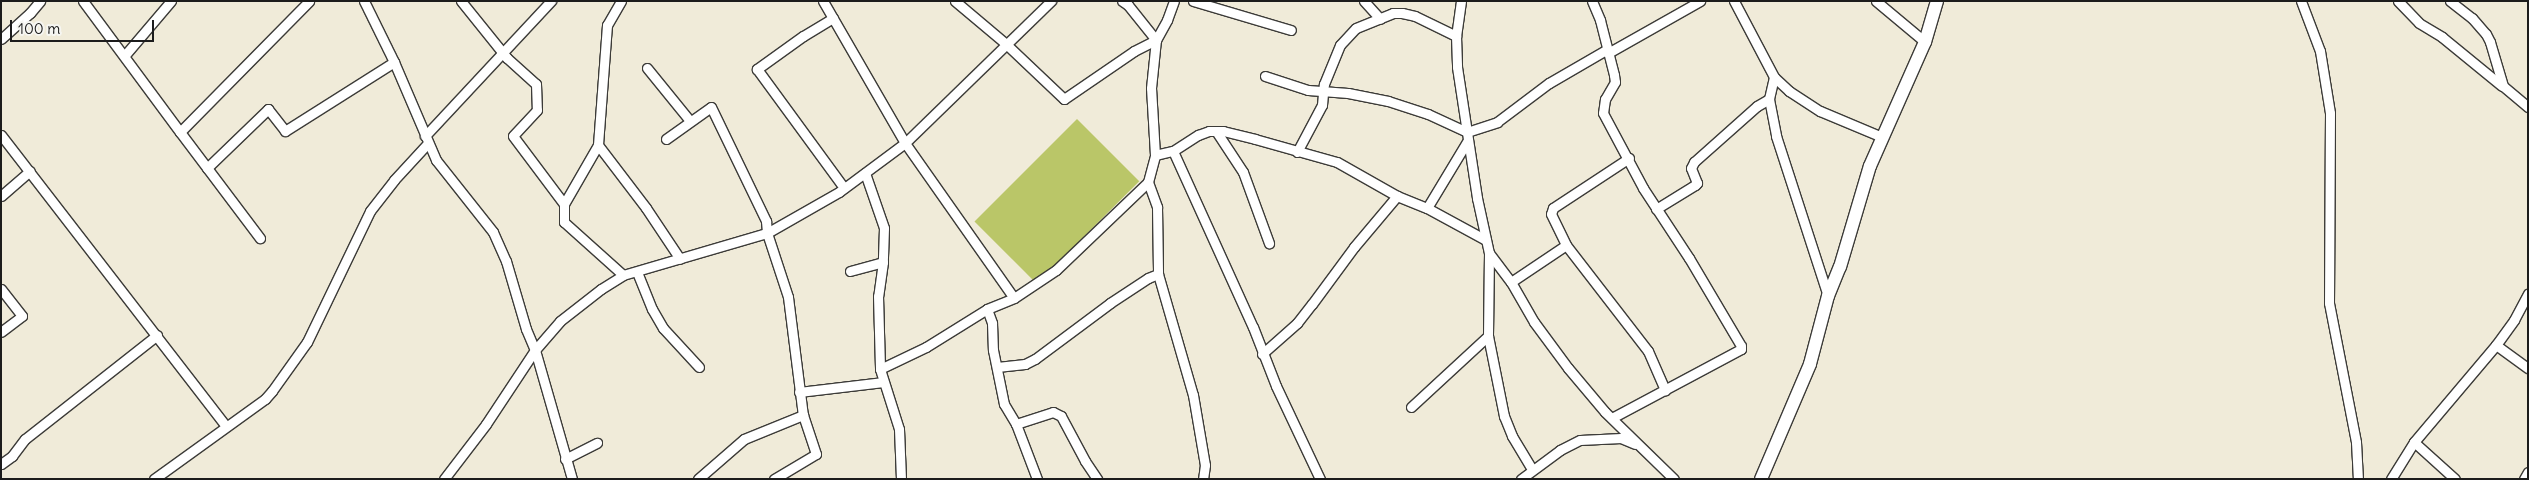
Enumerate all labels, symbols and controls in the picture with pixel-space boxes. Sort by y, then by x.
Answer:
scale bar [12,10,156,42]
text: 100 m [18,19,60,38]

